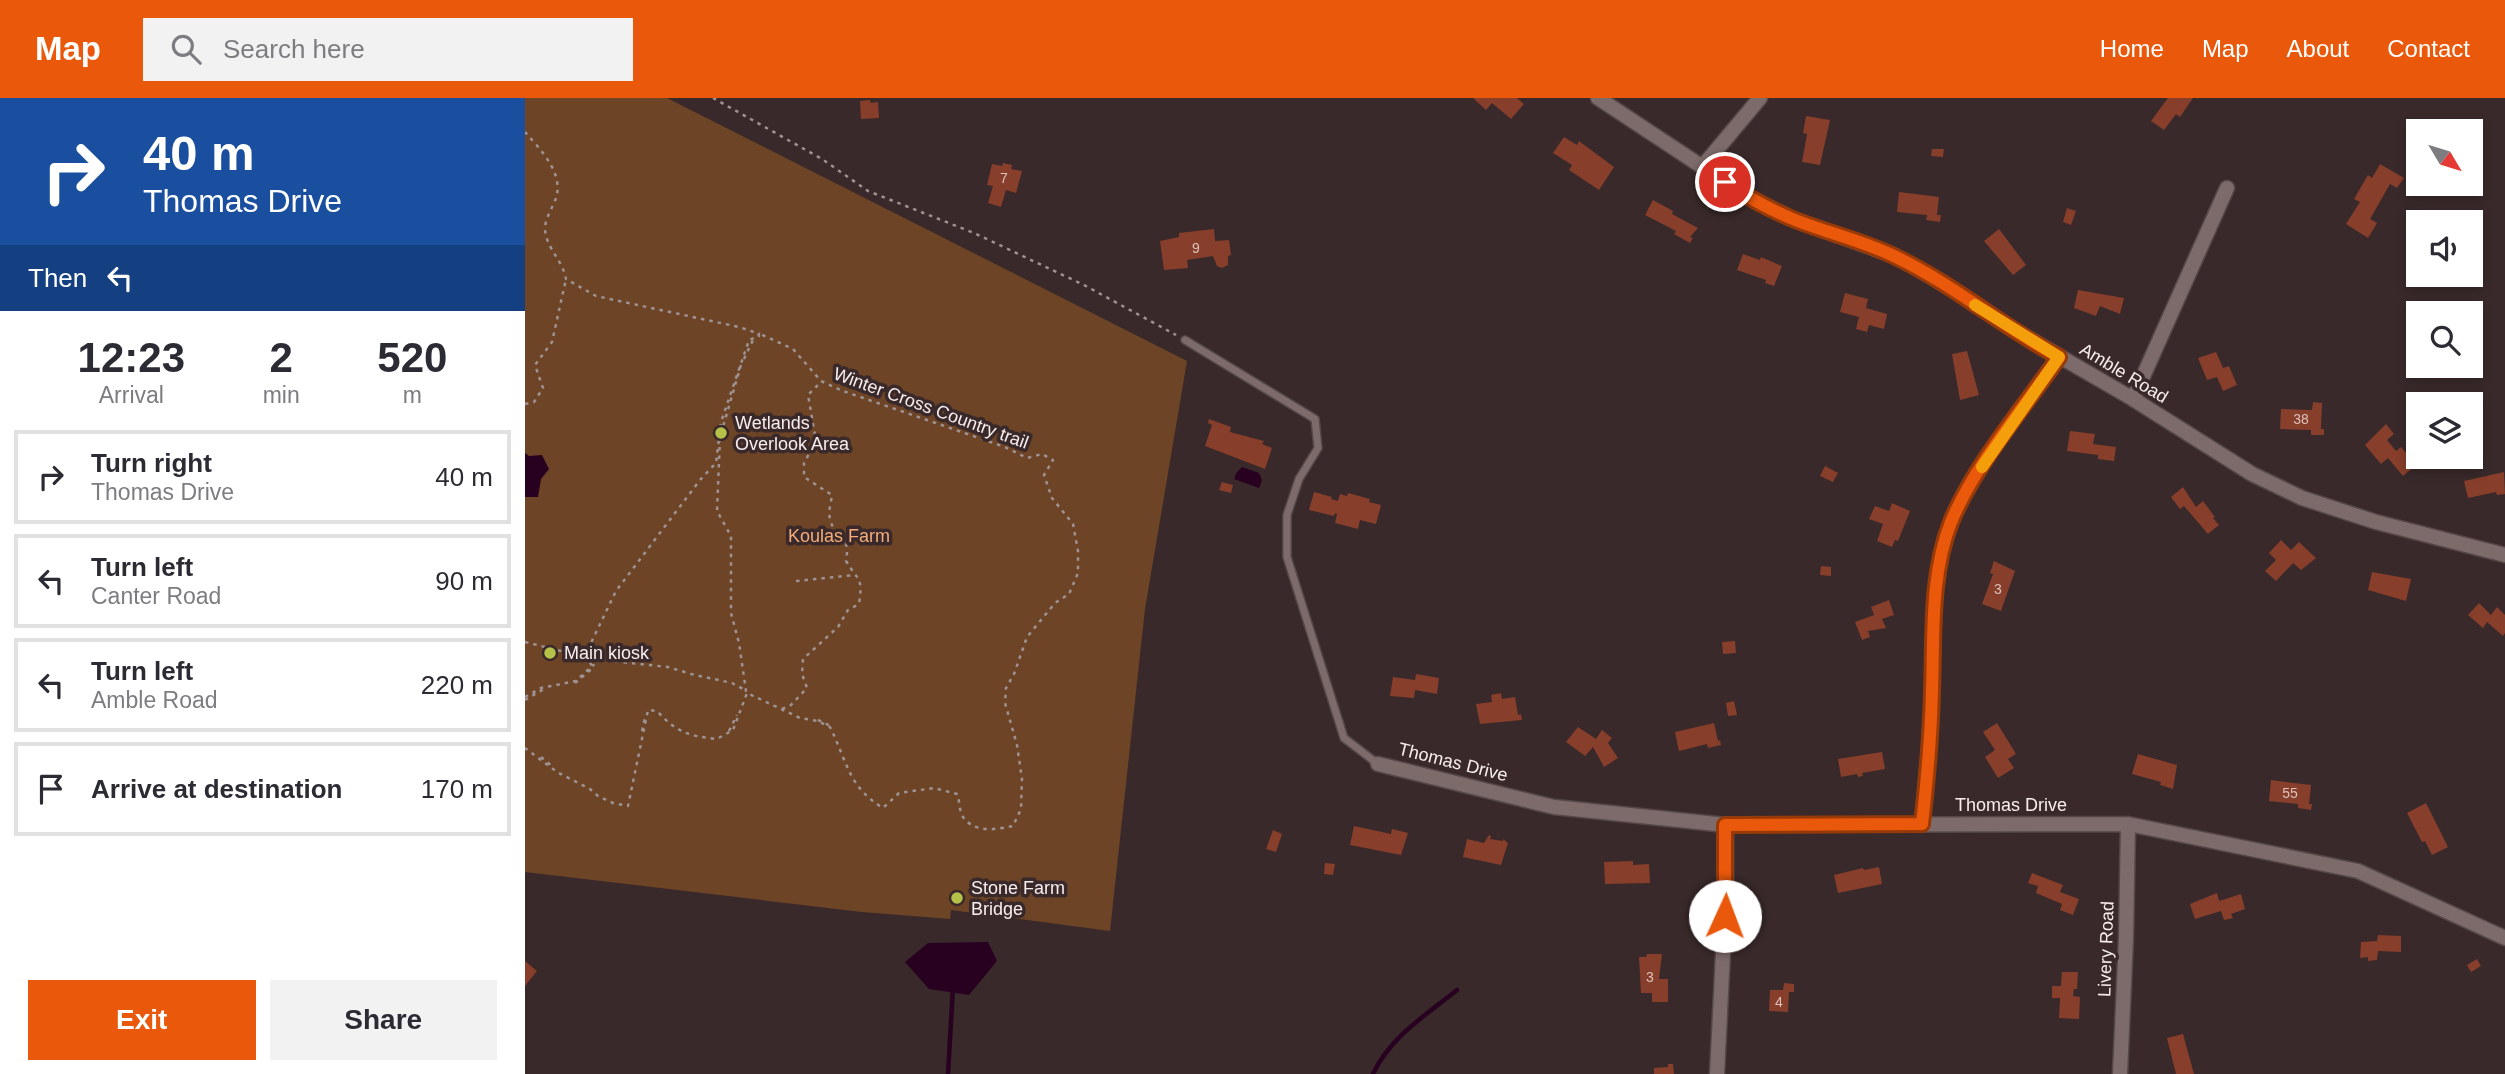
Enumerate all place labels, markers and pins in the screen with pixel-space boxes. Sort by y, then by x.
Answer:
pin [1695,152,1755,212]
place label: Wetlands Overlook Area [735,413,850,454]
marker: Wetlands Overlook Area [713,425,729,441]
place label: Main kiosk [564,643,650,663]
marker: Main kiosk [542,645,558,661]
place label: Stone Farm Bridge [971,878,1065,919]
marker: Stone Farm Bridge [949,890,965,906]

